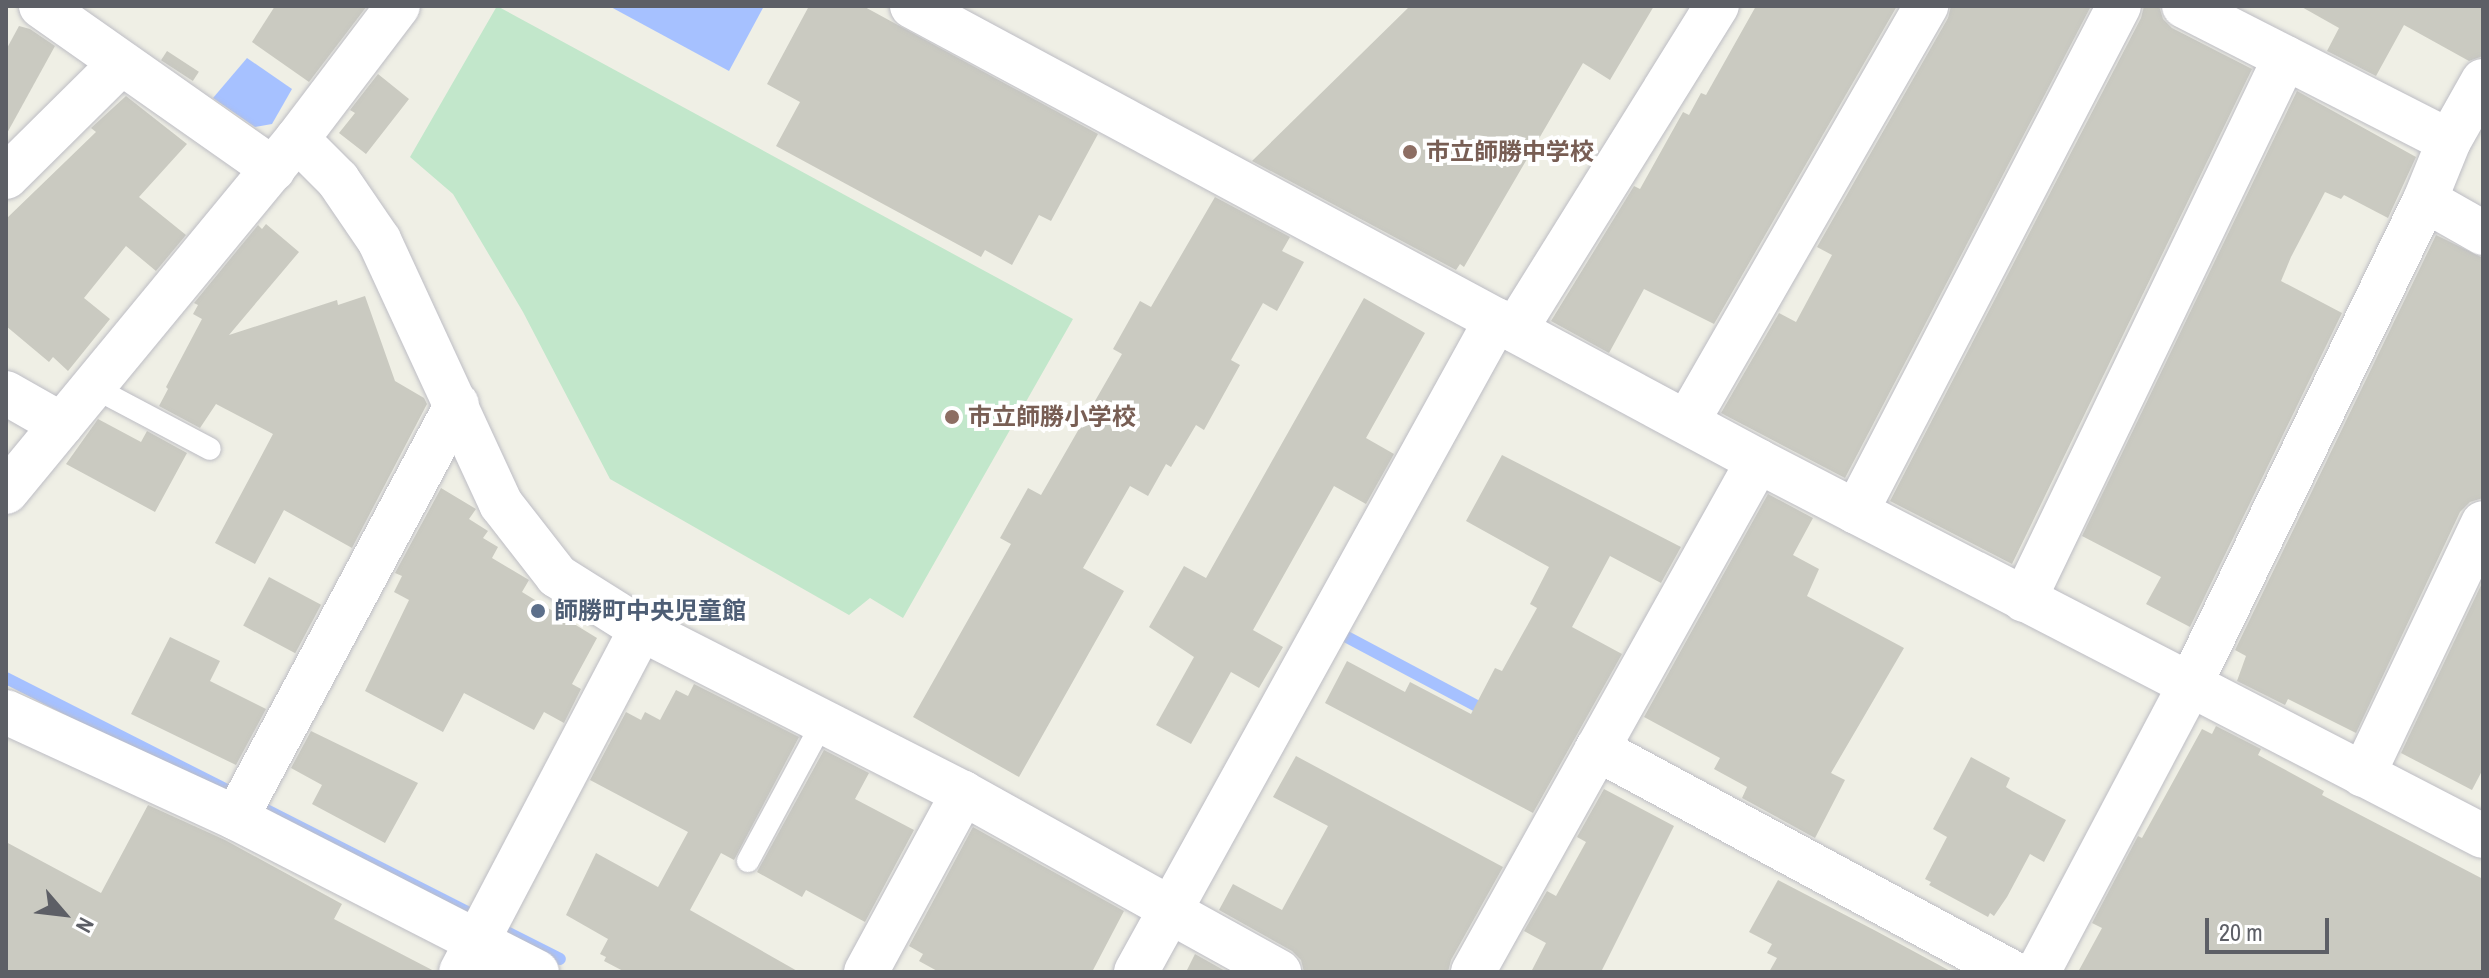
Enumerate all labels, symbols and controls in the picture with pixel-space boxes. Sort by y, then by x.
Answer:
place label: 市立師勝中学校 [1426,138,1594,166]
marker: 市立師勝中学校 [1401,143,1419,161]
place label: 市立師勝小学校 [968,403,1136,431]
marker: 市立師勝小学校 [943,408,961,426]
place label: 師勝町中央児童館 [554,597,746,625]
marker: 師勝町中央児童館 [529,602,547,620]
north arrow [24,874,104,954]
scale bar [2209,902,2333,952]
text: N [69,912,101,938]
text: 20 m [2219,916,2263,948]

